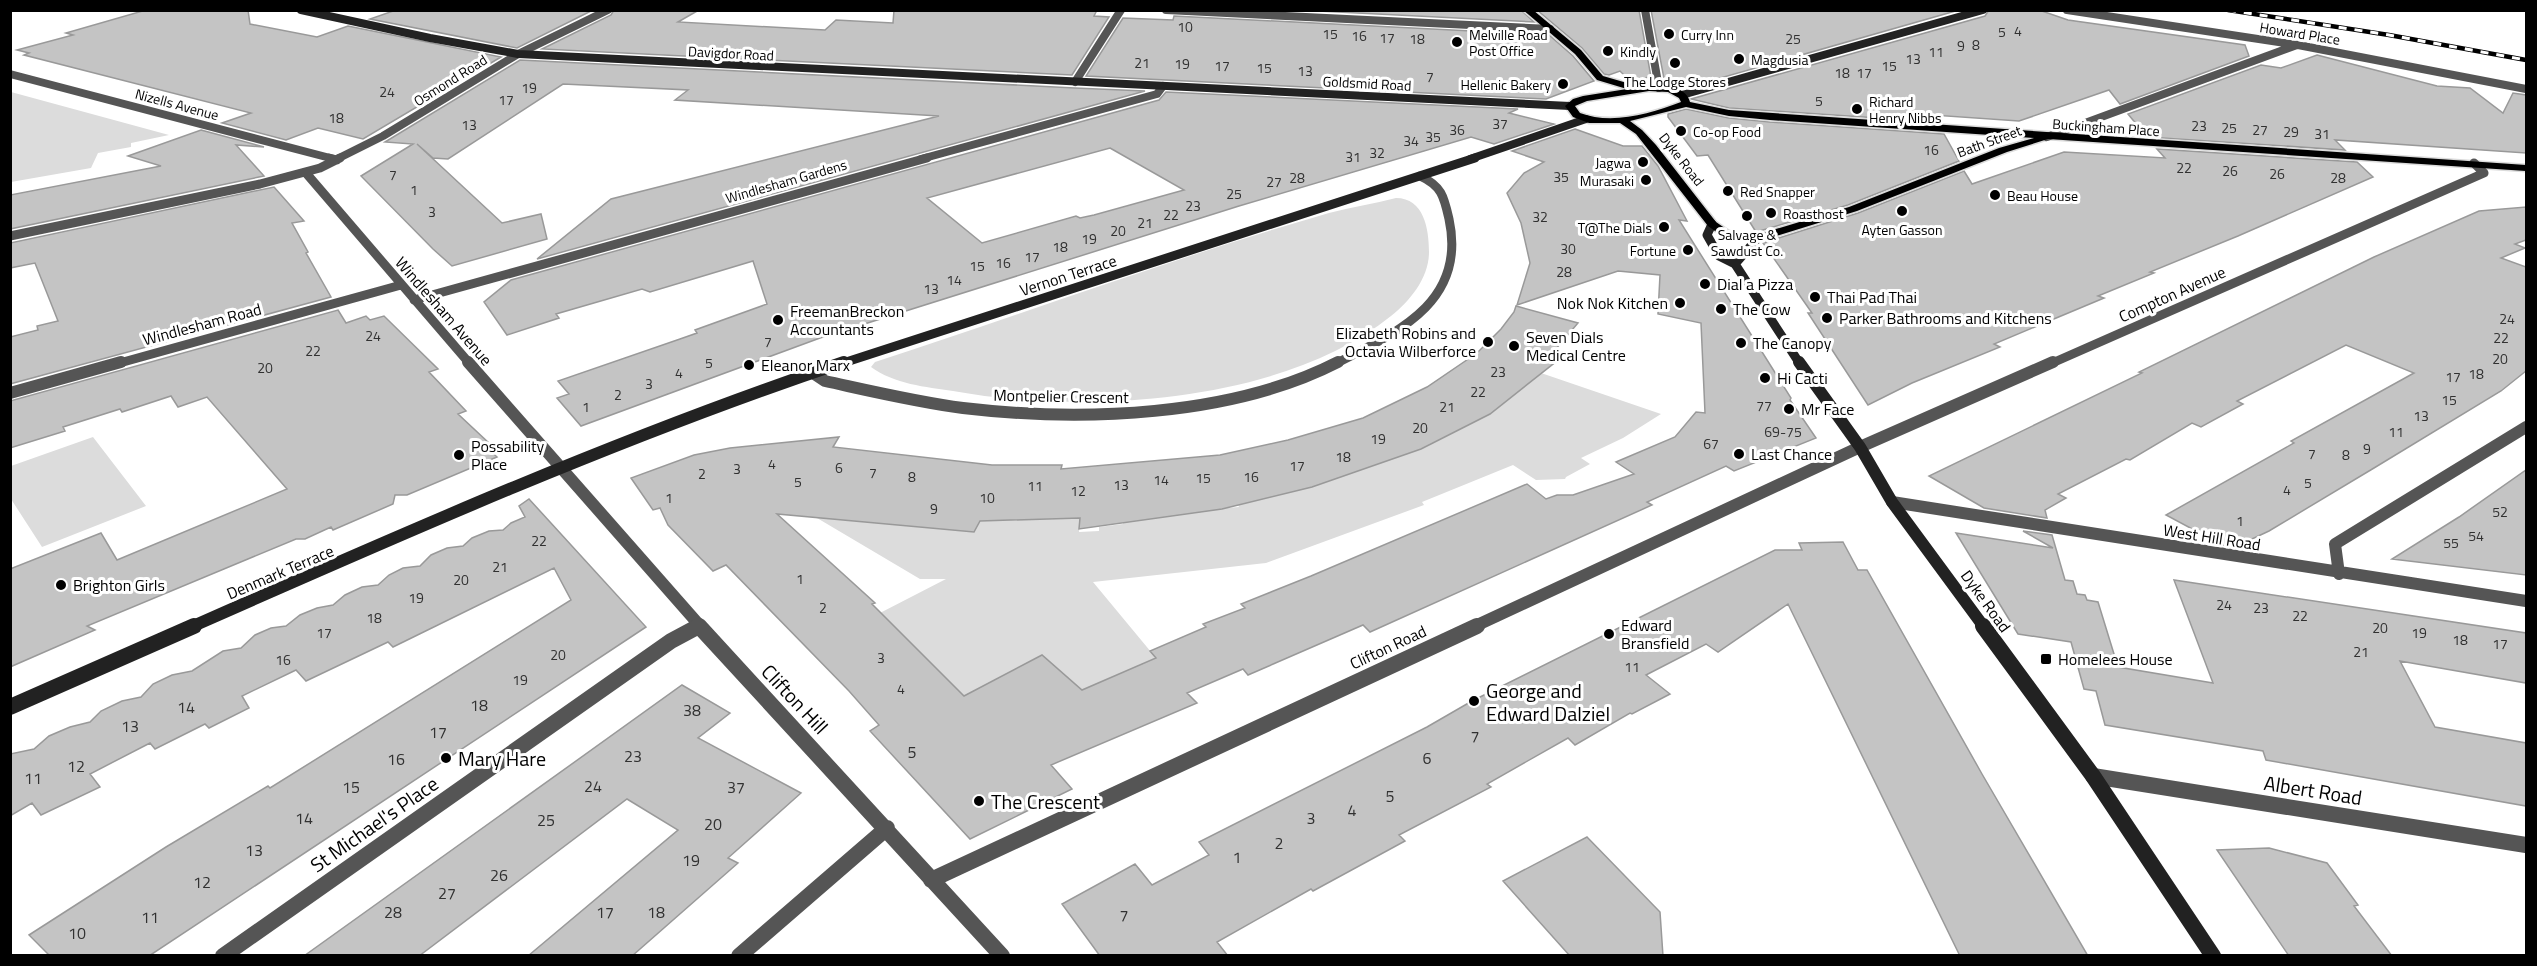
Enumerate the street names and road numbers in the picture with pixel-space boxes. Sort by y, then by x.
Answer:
street label: Howard Place [2258,16,2342,50]
street label: Davigdor Road [688,40,774,66]
street label: Osmond Road [409,49,491,111]
street label: Goldsmid Road [1322,70,1412,96]
street label: Nizells Avenue [133,83,221,125]
street label: Buckingham Place [2052,113,2160,141]
street label: Bath Street [1954,120,2024,162]
street label: Dyke Road [1654,128,1710,190]
street label: Windlesham Gardens [723,154,849,208]
street label: Vernon Terrace [1016,248,1120,302]
street label: Windlesham Avenue [390,251,498,371]
street label: Compton Avenue [2115,260,2229,328]
street label: Windlesham Road [140,297,264,351]
street label: Montpelier Crescent [993,383,1129,409]
street label: West Hill Road [2162,517,2262,557]
street label: Denmark Terrace [223,539,337,605]
street label: Dyke Road [1955,565,2017,637]
street label: Clifton Road [1346,619,1430,675]
street label: Clifton Hill [754,657,836,741]
street label: Albert Road [2262,767,2364,813]
street label: St Michael's Place [304,768,444,880]

